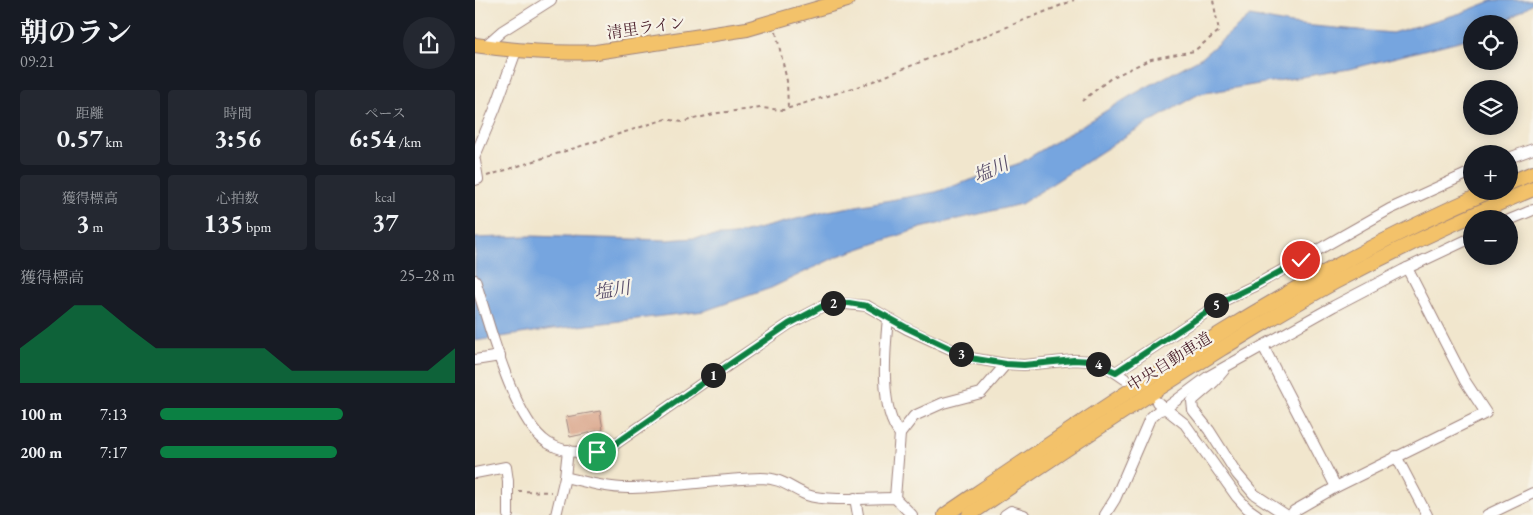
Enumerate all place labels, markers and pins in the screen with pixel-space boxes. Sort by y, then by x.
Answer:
pin [1280,239,1322,281]
pin: 2 [821,290,845,316]
pin: 5 [1203,292,1229,318]
pin: 3 [949,342,973,366]
pin: 4 [1085,352,1111,376]
pin: 1 [701,362,725,388]
pin [576,431,618,473]

